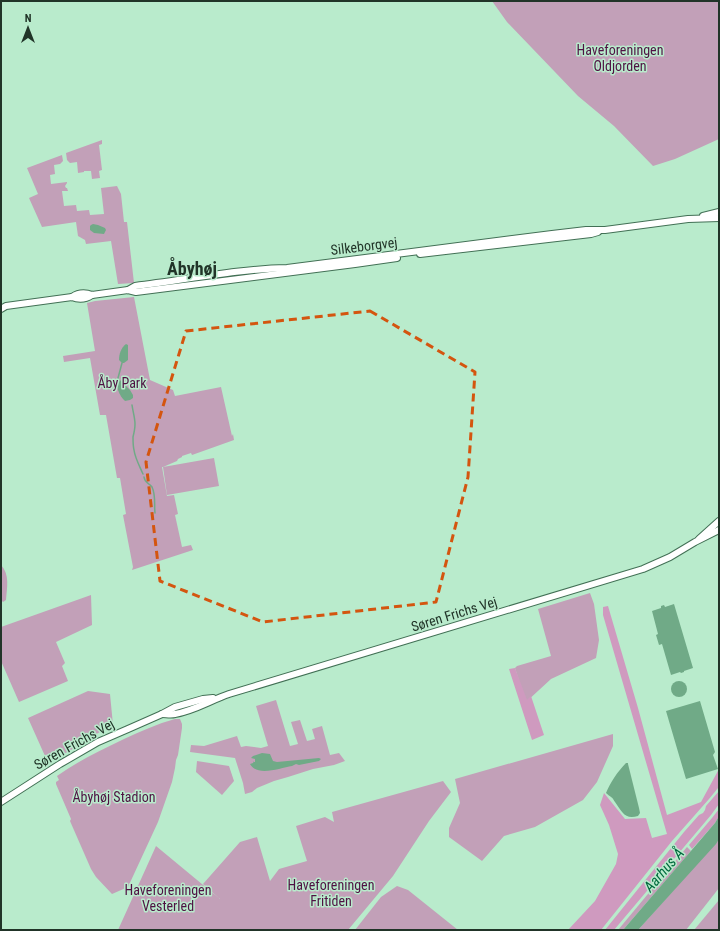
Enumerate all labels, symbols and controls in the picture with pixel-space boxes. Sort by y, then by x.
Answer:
north arrow [8,8,48,48]
text: N [25,12,32,25]
park label: Haveforeningen Oldjorden [577,42,663,74]
street label: Silkeborgvej [330,234,398,258]
district label: Åbyhøj [167,257,217,279]
park label: Åby Park [98,374,147,391]
street label: Søren Frichs Vej [409,593,499,635]
street label: Søren Frichs Vej [31,715,117,773]
park label: Åbyhøj Stadion [73,788,155,805]
water label: Aarhus Å [639,844,688,896]
park label: Haveforeningen Fritiden [288,877,374,909]
park label: Haveforeningen Vesterled [125,882,211,914]

